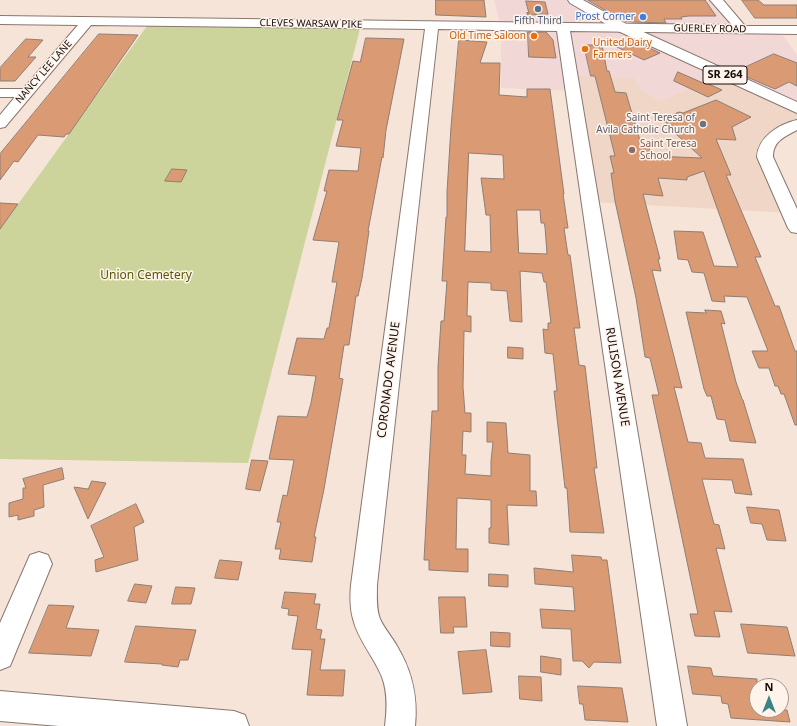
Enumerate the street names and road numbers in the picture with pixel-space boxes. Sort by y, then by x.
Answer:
street label: CLEVES WARSAW PIKE [259,17,363,31]
street label: GUERLEY ROAD [673,22,747,36]
street label: NANCY LEE LANE [13,38,75,106]
road number: SR 264 [703,66,747,84]
street label: CORONADO AVENUE [375,321,403,439]
street label: RULISON AVENUE [602,326,632,428]

